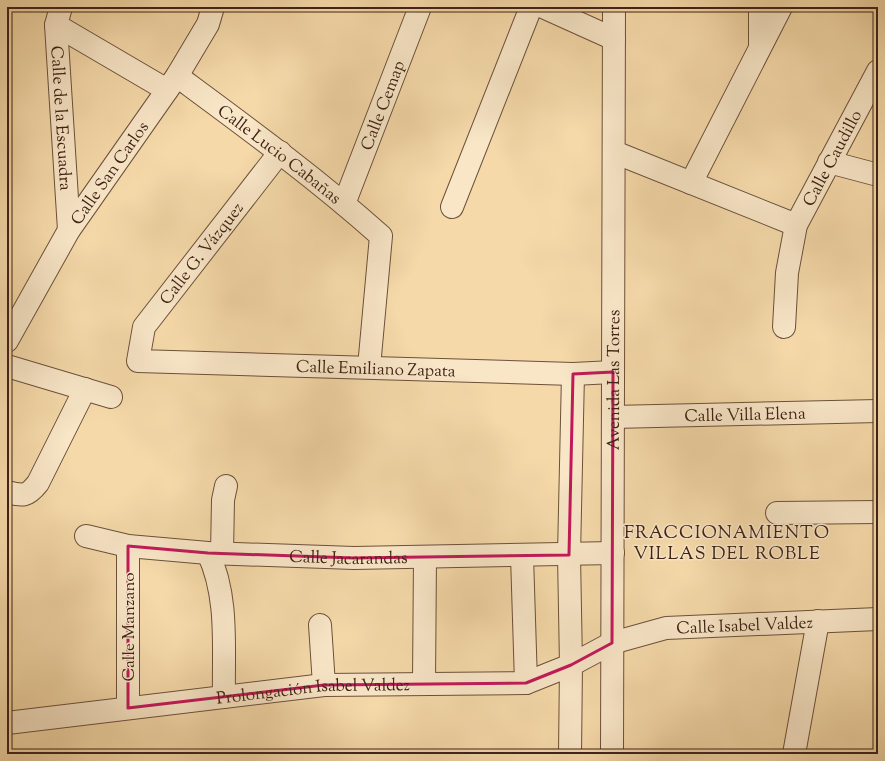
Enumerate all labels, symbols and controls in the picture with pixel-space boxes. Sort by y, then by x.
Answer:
street label: Calle de la Escuadra [43,45,76,192]
street label: Calle Cemap [356,57,412,154]
street label: Calle Lucio Cabañas [212,100,346,211]
street label: Calle Caudillo [798,106,869,211]
street label: Calle San Carlos [66,117,156,231]
street label: Calle G. Vázquez [155,198,250,311]
street label: Avenida Las Torres [603,309,627,450]
street label: Calle Emiliano Zapata [296,356,456,384]
street label: Calle Villa Elena [684,403,806,429]
district label: FRACCIONAMIENTO VILLAS DEL ROBLE [624,521,830,568]
street label: Calle Jacarandas [289,546,408,572]
street label: Calle Manzano [118,572,142,682]
street label: Calle Isabel Valdez [676,612,813,642]
street label: Prolongación Isabel Valdez [215,674,410,712]

